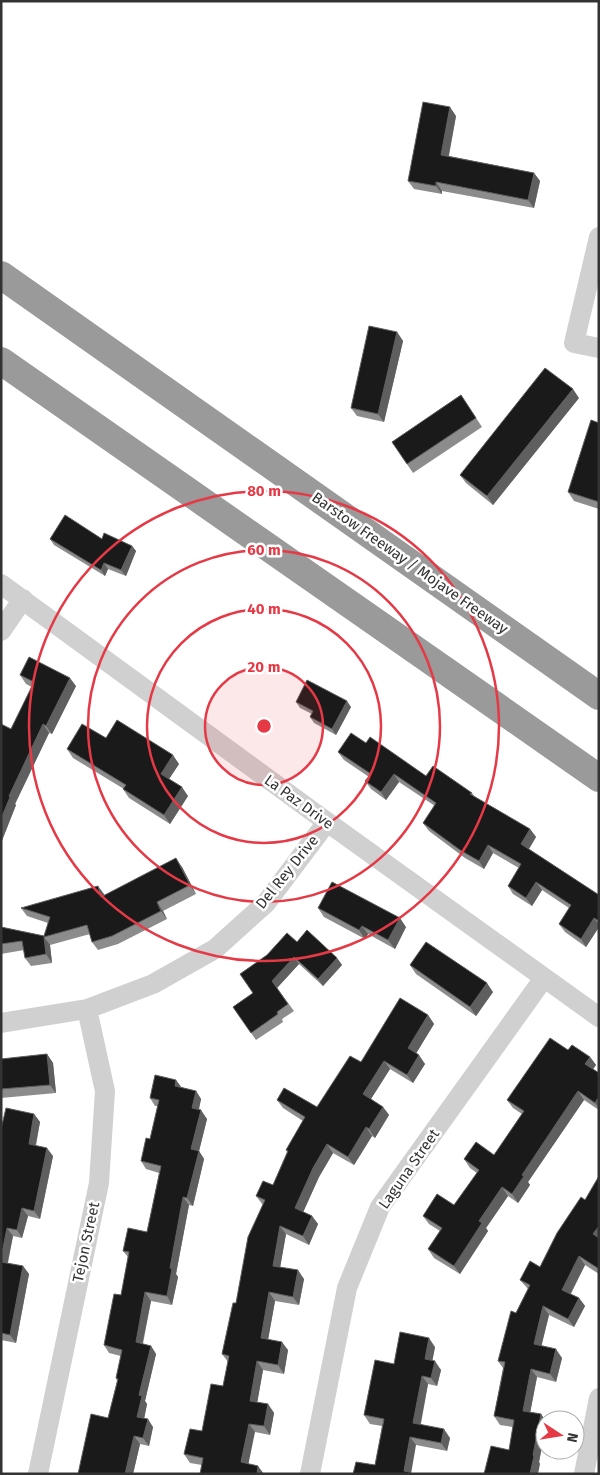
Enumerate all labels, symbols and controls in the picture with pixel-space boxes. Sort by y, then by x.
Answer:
text: 80 m [247,482,281,500]
street label: Barstow Freeway / Mojave Freeway [309,488,512,638]
text: 60 m [247,541,281,559]
text: 40 m [247,600,281,618]
text: 20 m [248,658,280,676]
centre of rings [255,717,273,735]
street label: La Paz Drive [261,771,337,833]
street label: Del Rey Drive [252,831,322,913]
street label: Laguna Street [375,1125,443,1212]
street label: Tejon Street [69,1200,103,1284]
north arrow [535,1410,585,1460]
text: N [563,1431,582,1444]

